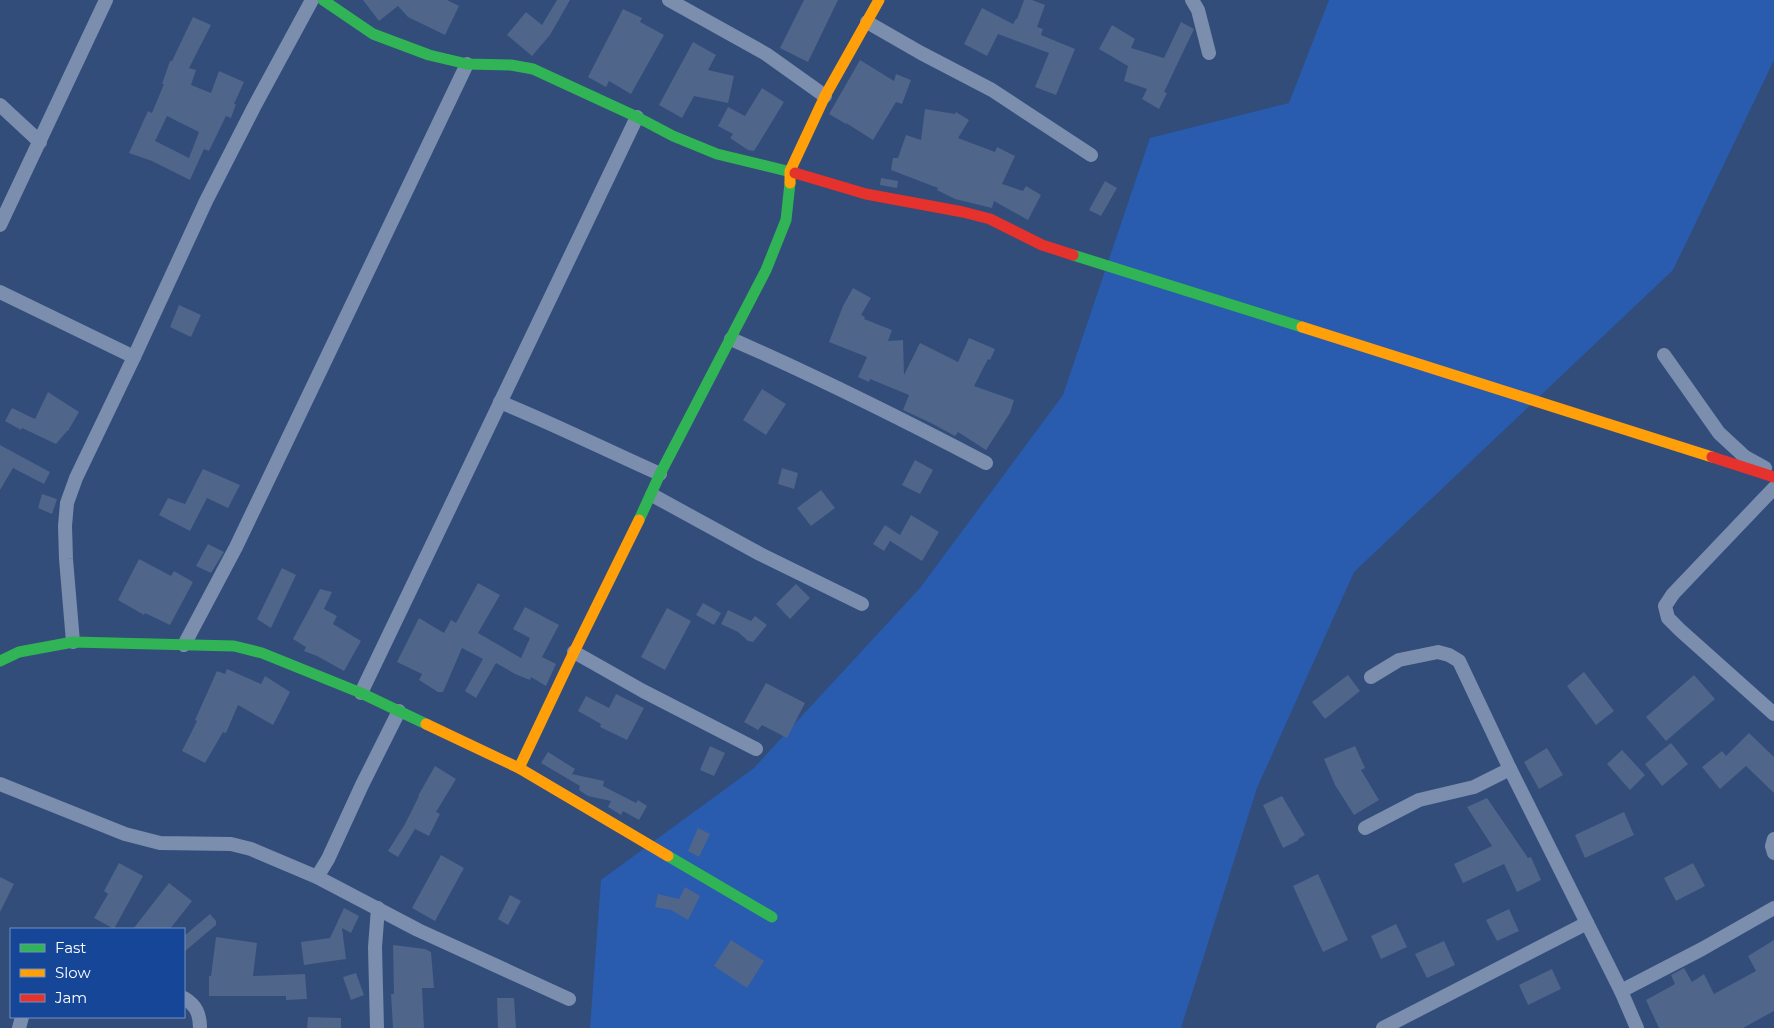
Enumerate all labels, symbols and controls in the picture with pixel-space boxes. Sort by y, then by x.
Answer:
legend [10,928,185,1018]
text: Fast [55,938,86,957]
text: Slow [55,963,91,982]
text: Jam [54,988,87,1007]

